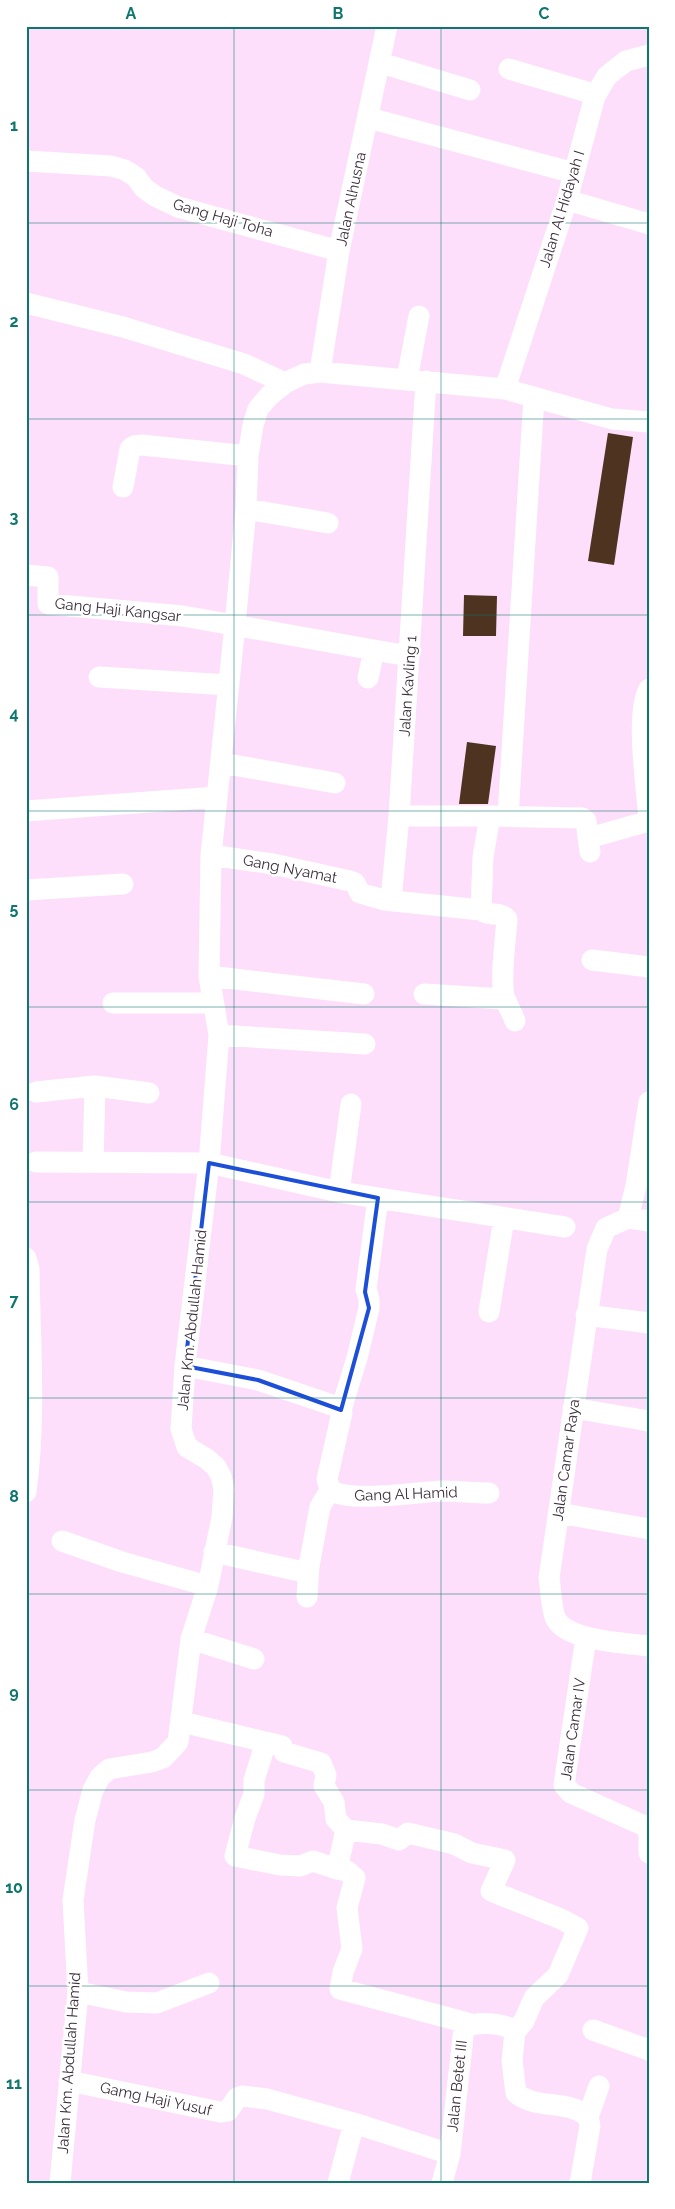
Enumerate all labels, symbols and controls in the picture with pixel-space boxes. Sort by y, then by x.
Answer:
text: A [126,4,137,23]
text: B [333,4,344,23]
text: C [539,4,550,23]
text: 1 [10,116,18,135]
street label: Jalan Al Hidayah I [536,148,588,270]
street label: Jalan Alhusna [332,150,370,248]
street label: Gang Haji Toha [171,195,275,241]
text: 2 [9,312,19,331]
text: 3 [10,508,19,527]
street label: Gang Haji Kangsar [54,594,183,626]
street label: Jalan Kavling 1 [395,634,421,737]
text: 4 [9,704,19,723]
street label: Gang Nyamat [241,851,339,887]
text: 5 [10,899,19,918]
text: 6 [9,1095,19,1114]
street label: Jalan Km. Abdullah Hamid [174,1229,210,1411]
text: 7 [10,1291,19,1310]
street label: Jalan Camar Raya [549,1398,583,1522]
street label: Gang Al Hamid [354,1483,458,1505]
text: 8 [9,1487,19,1506]
street label: Jalan Camar IV [557,1677,589,1781]
text: 9 [9,1683,19,1702]
text: 10 [5,1878,23,1897]
street label: Jalan Km. Abdullah Hamid [54,1972,84,2154]
street label: Jalan Betet III [443,2039,471,2133]
text: 11 [6,2074,22,2093]
street label: Gamg Haji Yusuf [98,2078,215,2120]

